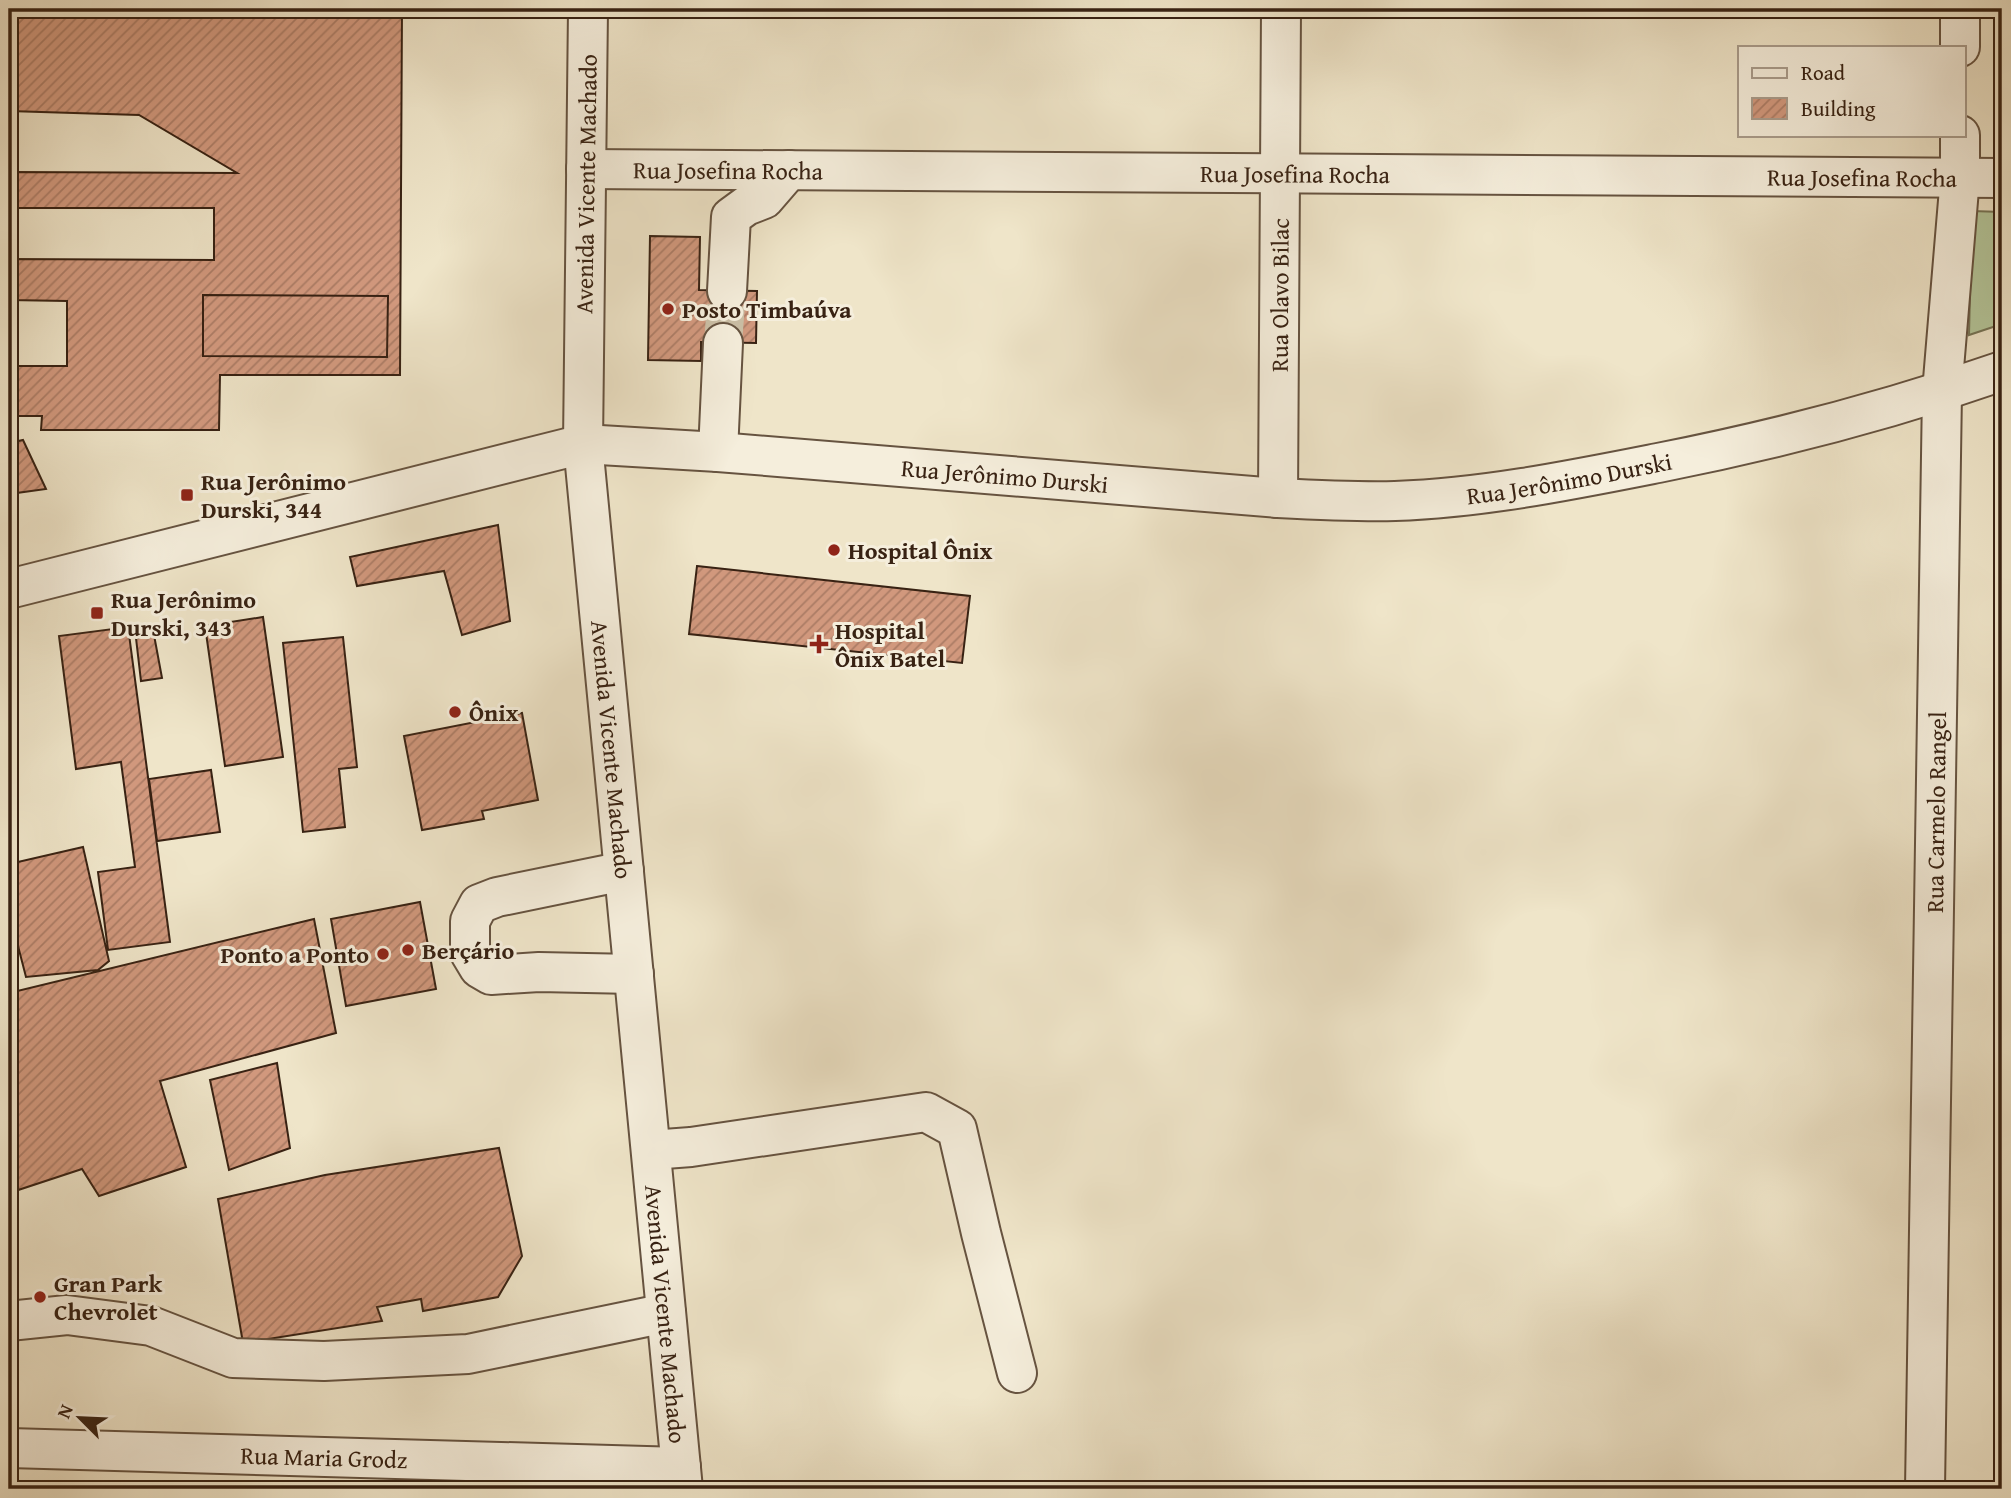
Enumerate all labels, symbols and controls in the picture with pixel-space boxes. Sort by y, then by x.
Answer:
legend [1738,46,1966,136]
street label: Avenida Vicente Machado [566,54,606,314]
text: Road [1801,57,1846,88]
text: Building [1801,93,1876,124]
street label: Rua Josefina Rocha [633,152,824,188]
street label: Rua Josefina Rocha [1200,155,1391,192]
street label: Rua Josefina Rocha [1767,159,1958,195]
street label: Rua Olavo Bilac [1261,218,1297,372]
place label: Posto Timbaúva [682,292,852,327]
marker: Posto Timbaúva [660,301,676,317]
street label: Rua Jerônimo Durski [1465,443,1675,513]
street label: Rua Jerônimo Durski [900,450,1110,502]
place label: Rua Jerônimo Durski, 344 [201,464,346,527]
marker: Rua Jerônimo Durski, 344 [179,487,195,503]
place label: Hospital Ônix [848,533,993,568]
marker: Hospital Ônix [826,542,842,558]
place label: Rua Jerônimo Durski, 343 [111,582,256,645]
marker: Rua Jerônimo Durski, 343 [89,605,105,621]
place label: Hospital Ônix Batel [835,613,946,676]
street label: Avenida Vicente Machado [582,619,642,881]
marker: Hospital Ônix Batel [809,634,829,654]
place label: Ônix [469,695,519,730]
marker: Ônix [447,704,463,720]
street label: Rua Carmelo Rangel [1916,711,1955,913]
place label: Berçário [422,933,515,968]
place label: Ponto a Ponto [221,937,369,972]
marker: Berçário [400,942,416,958]
marker: Ponto a Ponto [375,946,391,962]
street label: Avenida Vicente Machado [636,1183,696,1445]
place label: Gran Park Chevrolet [54,1266,162,1329]
marker: Gran Park Chevrolet [32,1289,48,1305]
north arrow [46,1382,116,1452]
text: N [49,1399,80,1423]
street label: Rua Maria Grodz [240,1437,408,1477]

